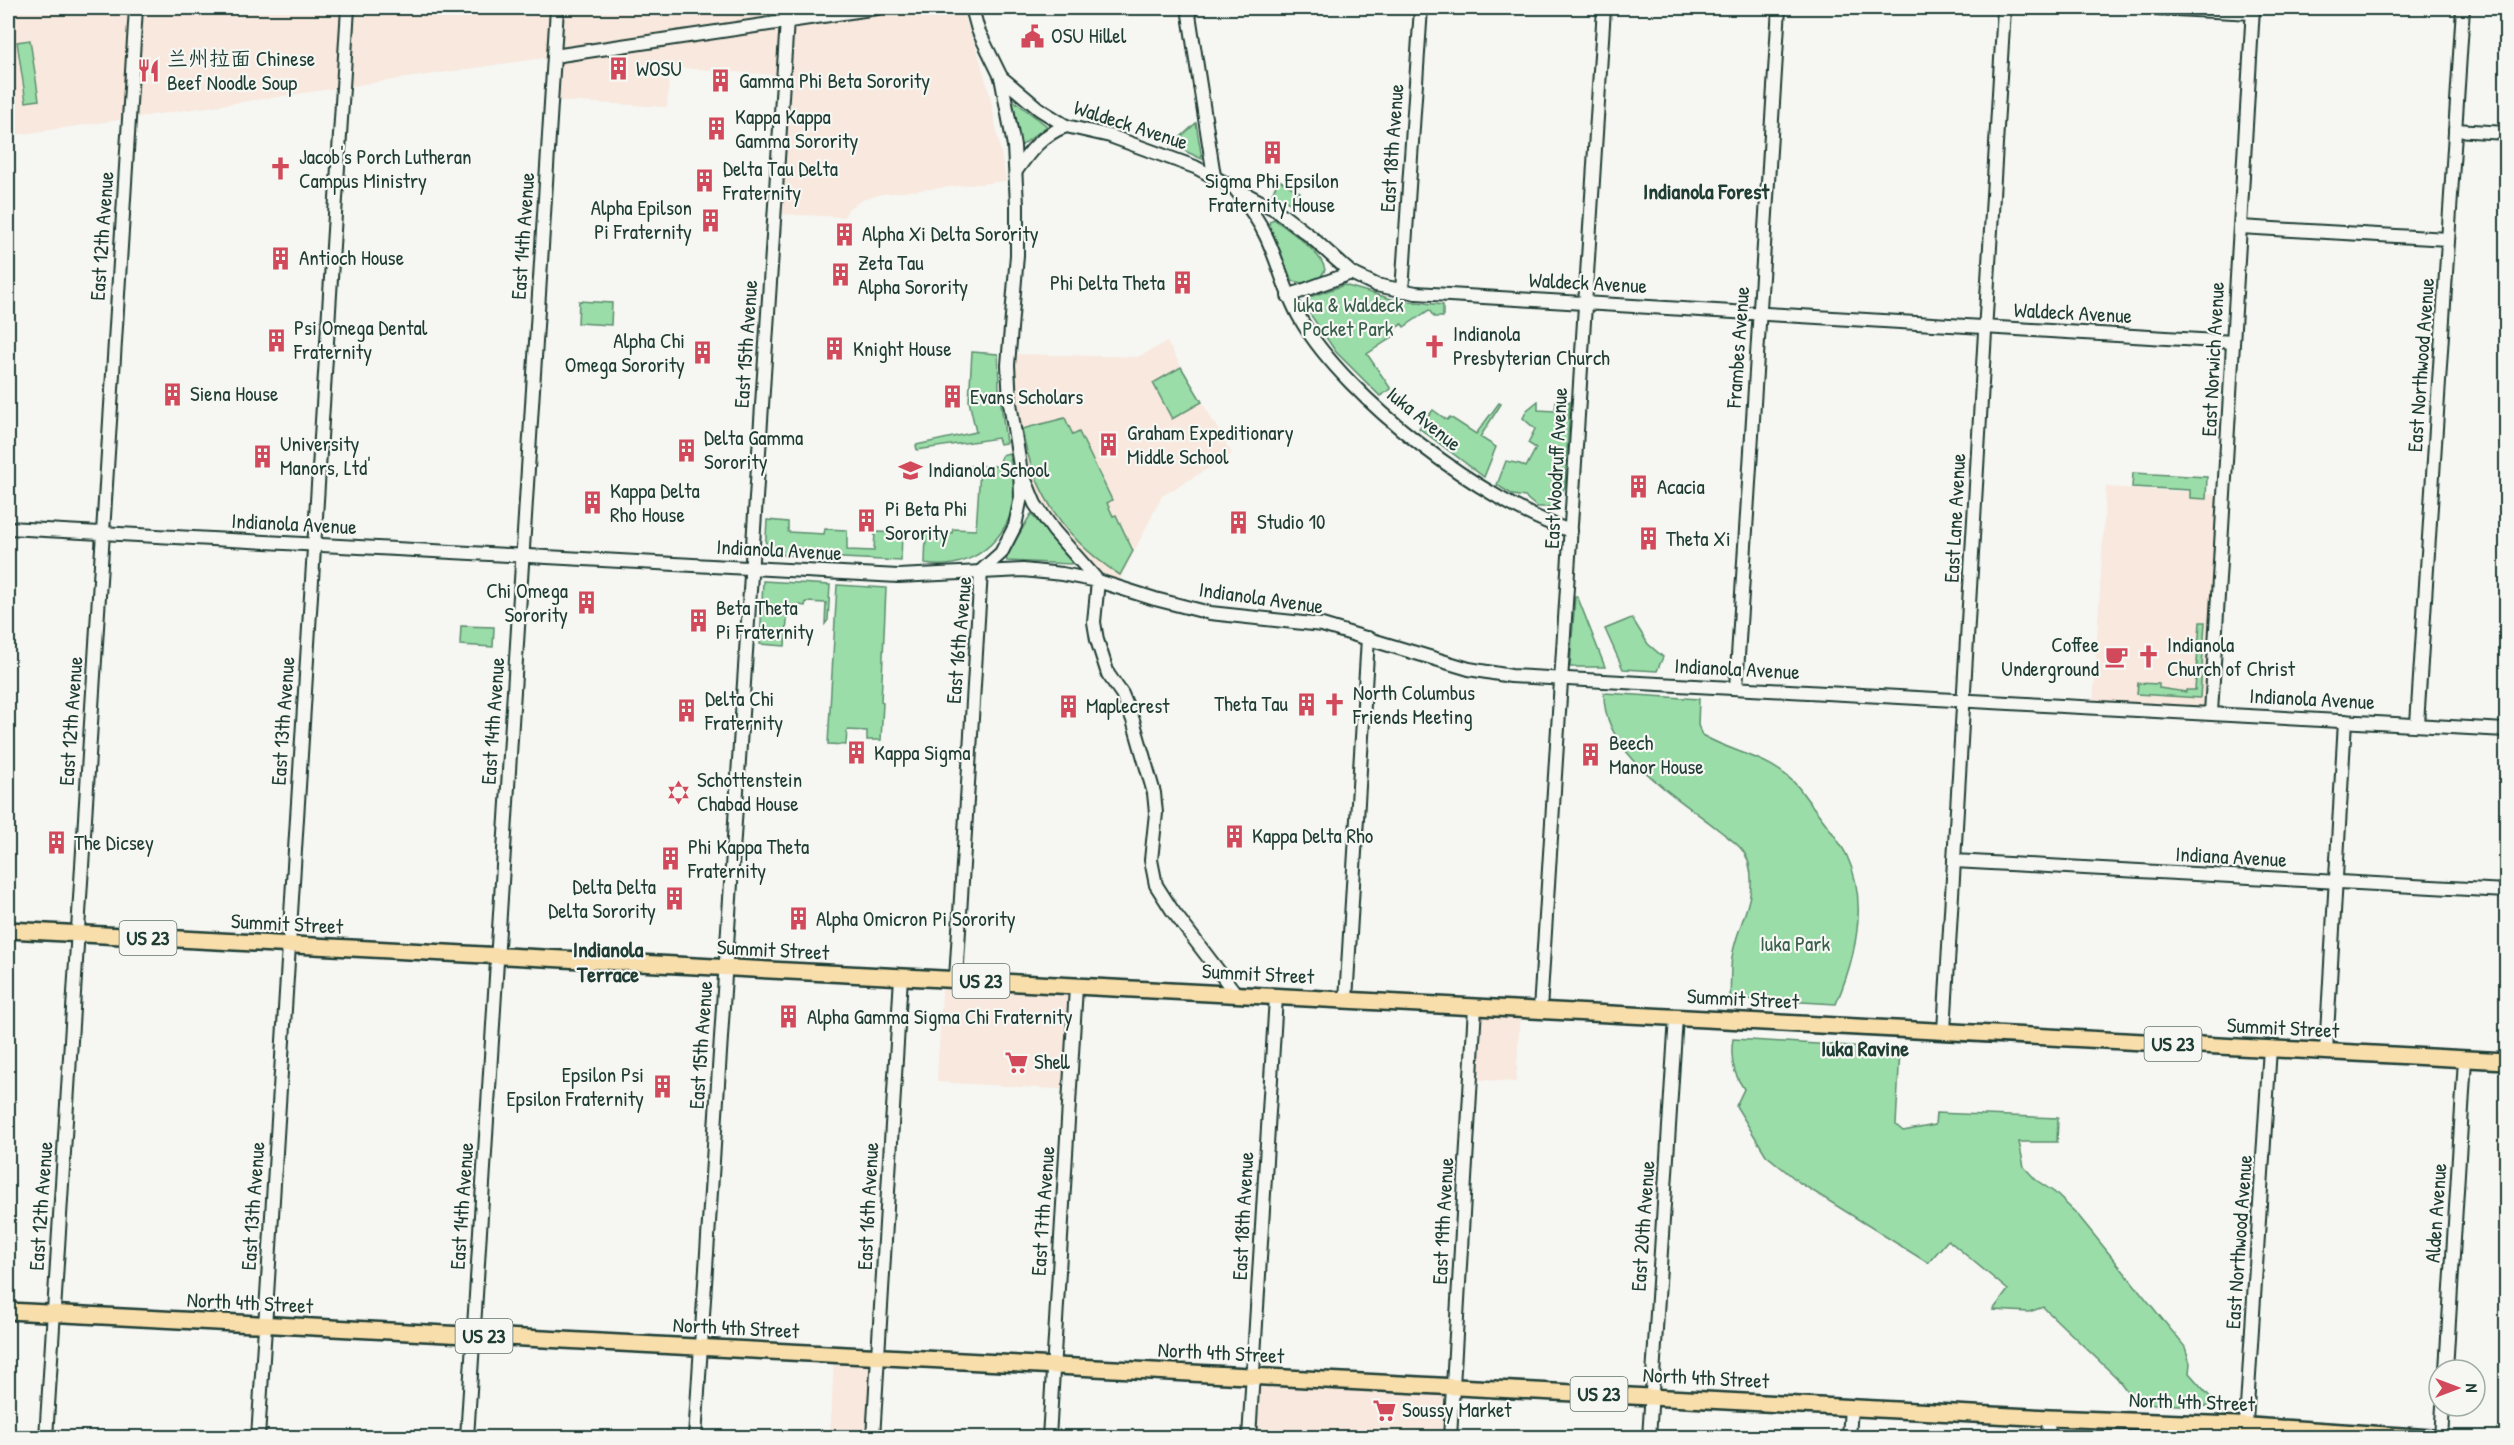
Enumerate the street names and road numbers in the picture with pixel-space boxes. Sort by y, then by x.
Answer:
street label: East 18th Avenue [1373,83,1410,213]
street label: Waldeck Avenue [1070,92,1192,157]
street label: East 12th Avenue [83,170,120,301]
street label: East 14th Avenue [504,171,541,300]
street label: Waldeck Avenue [1528,265,1648,300]
street label: East Northwood Avenue [2400,277,2441,453]
street label: East 15th Avenue [727,279,764,409]
street label: East Norwich Avenue [2194,281,2231,437]
street label: Frambes Avenue [1719,285,1756,410]
street label: Waldeck Avenue [2013,295,2133,330]
street label: Iuka Avenue [1381,380,1468,458]
street label: East Woodruff Avenue [1537,387,1574,549]
street label: East Lane Avenue [1937,452,1972,583]
street label: Indianola Avenue [231,506,357,541]
street label: Indianola Avenue [716,532,842,567]
street label: Indianola Avenue [1197,574,1325,621]
street label: East 16th Avenue [938,575,979,705]
street label: Indianola Avenue [1674,651,1800,686]
street label: East 12th Avenue [52,655,89,786]
street label: East 13th Avenue [264,656,301,786]
street label: East 14th Avenue [474,656,511,785]
street label: Indianola Avenue [2249,681,2375,716]
street label: Indiana Avenue [2175,839,2287,874]
street label: Summit Street [230,906,345,941]
road number: US 23 [120,921,176,955]
street label: Summit Street [716,932,831,967]
street label: Summit Street [1201,956,1316,991]
road number: US 23 [952,964,1010,998]
street label: East 15th Avenue [682,980,719,1110]
street label: Summit Street [1686,981,1801,1016]
street label: Summit Street [2226,1010,2341,1045]
road number: US 23 [2144,1027,2202,1061]
street label: East 12th Avenue [22,1140,59,1271]
street label: East 13th Avenue [234,1141,271,1271]
street label: East 14th Avenue [443,1141,480,1270]
street label: East 16th Avenue [850,1141,885,1271]
street label: East 17th Avenue [1024,1145,1061,1277]
street label: East 18th Avenue [1225,1151,1260,1281]
street label: East Northwood Avenue [2218,1154,2259,1330]
street label: East 19th Avenue [1425,1157,1460,1285]
street label: East 20th Avenue [1623,1160,1662,1292]
street label: Alden Avenue [2418,1162,2453,1264]
street label: North 4th Street [186,1285,315,1320]
street label: North 4th Street [672,1310,801,1345]
road number: US 23 [456,1319,512,1353]
street label: North 4th Street [1157,1335,1286,1370]
street label: North 4th Street [1642,1360,1771,1395]
road number: US 23 [1570,1377,1628,1411]
street label: North 4th Street [2128,1385,2256,1418]

